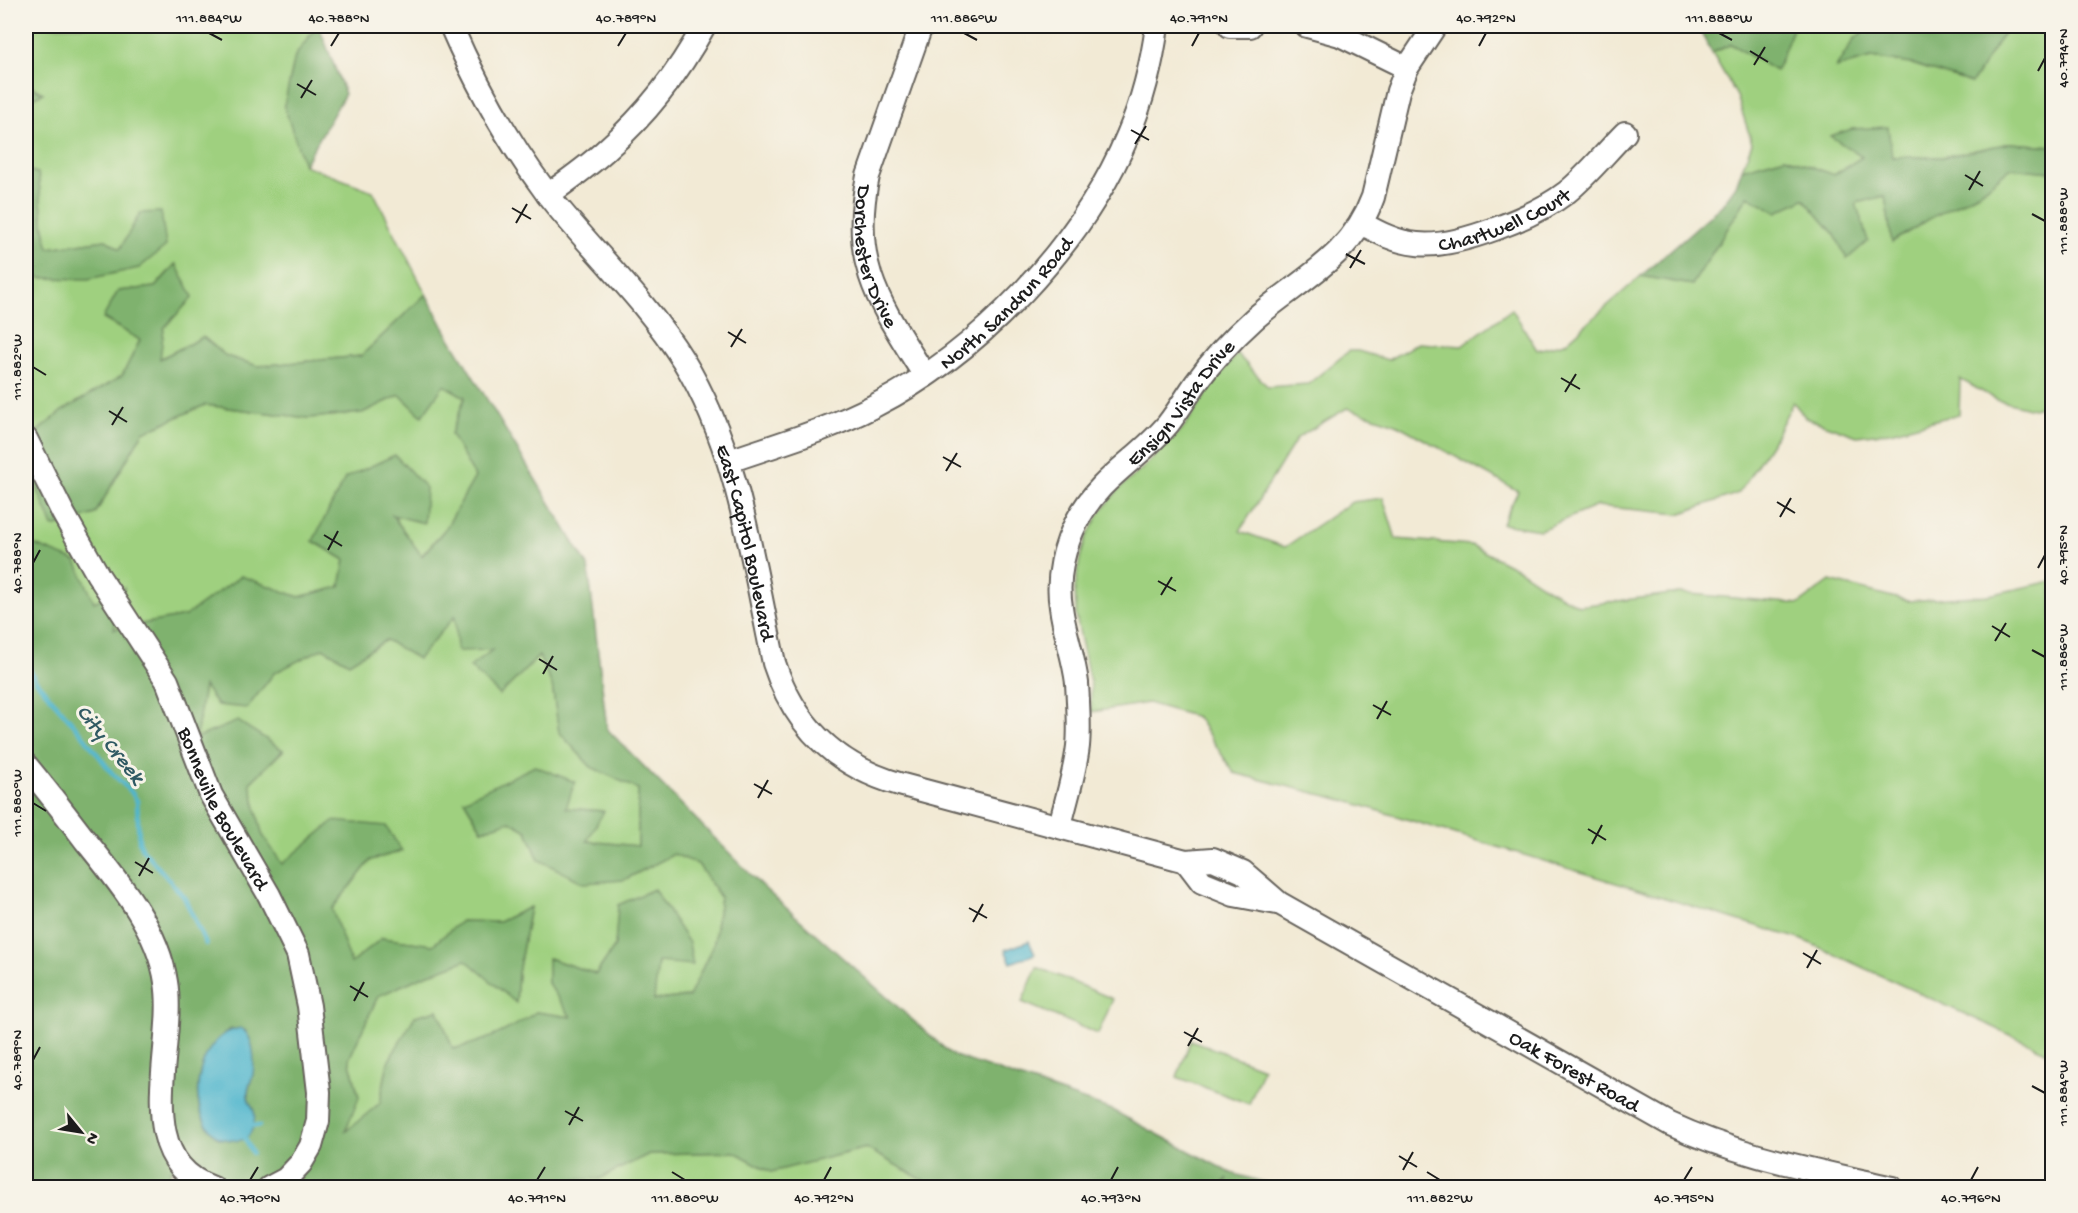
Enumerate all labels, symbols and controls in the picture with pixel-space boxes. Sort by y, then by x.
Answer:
text: 111.884°W [175,10,242,28]
text: 40.788°N [308,10,370,28]
text: 40.789°N [596,10,656,28]
text: 111.886°W [930,10,997,28]
text: 40.791°N [1170,10,1228,28]
text: 40.792°N [1456,10,1516,28]
text: 111.888°W [1684,10,1753,28]
text: 40.794°N [2055,28,2073,88]
street label: Dorchester Drive [846,181,902,334]
street label: Chartwell Court [1437,183,1579,260]
text: 111.888°W [2055,187,2073,256]
street label: North Sandrun Road [936,232,1082,377]
text: 111.882°W [9,334,27,401]
street label: Ensign Vista Drive [1123,335,1243,474]
street label: East Capitol Boulevard [708,442,778,645]
text: 40.795°N [2055,525,2073,585]
text: 40.788°N [9,532,27,594]
text: 111.886°W [2055,624,2073,691]
water label: City Creek [69,701,150,792]
street label: Bonneville Boulevard [170,724,273,897]
text: 111.880°W [9,769,27,838]
street label: Oak Forest Road [1504,1027,1644,1121]
text: 40.789°N [9,1030,27,1090]
text: 111.884°W [2055,1060,2073,1127]
north arrow [51,1102,111,1162]
text: N [80,1128,102,1147]
text: 40.790°N [220,1190,281,1208]
text: 40.791°N [508,1190,566,1208]
text: 111.880°W [650,1190,719,1208]
text: 40.792°N [794,1190,854,1208]
text: 40.793°N [1081,1190,1141,1208]
text: 111.882°W [1406,1190,1473,1208]
text: 40.795°N [1654,1190,1714,1208]
text: 40.796°N [1941,1190,2001,1208]

